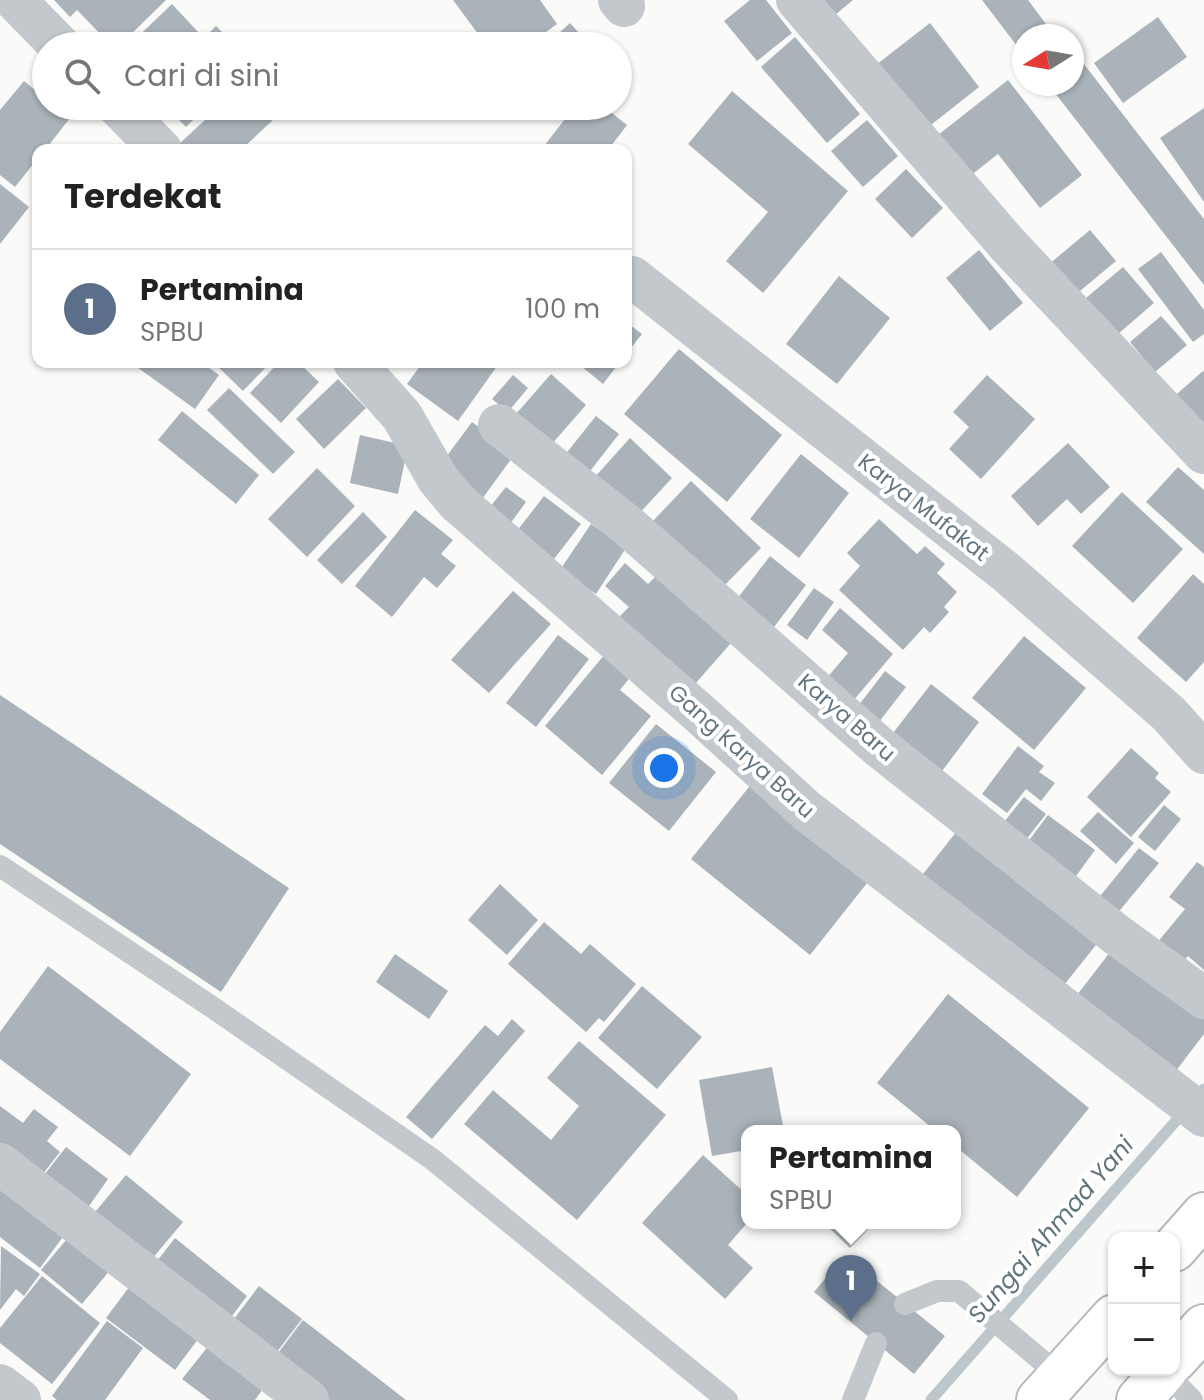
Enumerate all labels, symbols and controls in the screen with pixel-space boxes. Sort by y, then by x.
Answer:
north arrow [1012,24,1084,96]
search box [32,32,632,120]
icon: search [60,54,104,98]
text: Cari di sini [124,54,279,97]
text: Terdekat [64,172,222,220]
text: Pertamina [140,268,304,311]
text: 1 [85,291,95,327]
text: 100 m [525,291,600,327]
text: SPBU [140,314,204,350]
street label: Karya Mufakat [852,446,996,568]
street label: Karya Baru [791,666,902,768]
street label: Gang Karya Baru [662,677,821,825]
your location [644,748,684,788]
popup [741,1125,961,1229]
water label: Sungai Ahmad Yani [960,1128,1142,1330]
text: Pertamina [769,1136,933,1179]
text: SPBU [769,1182,833,1218]
map controls [1108,1232,1180,1376]
button: + [1108,1232,1180,1304]
pin: 1 [825,1255,877,1321]
button: − [1108,1304,1180,1376]

